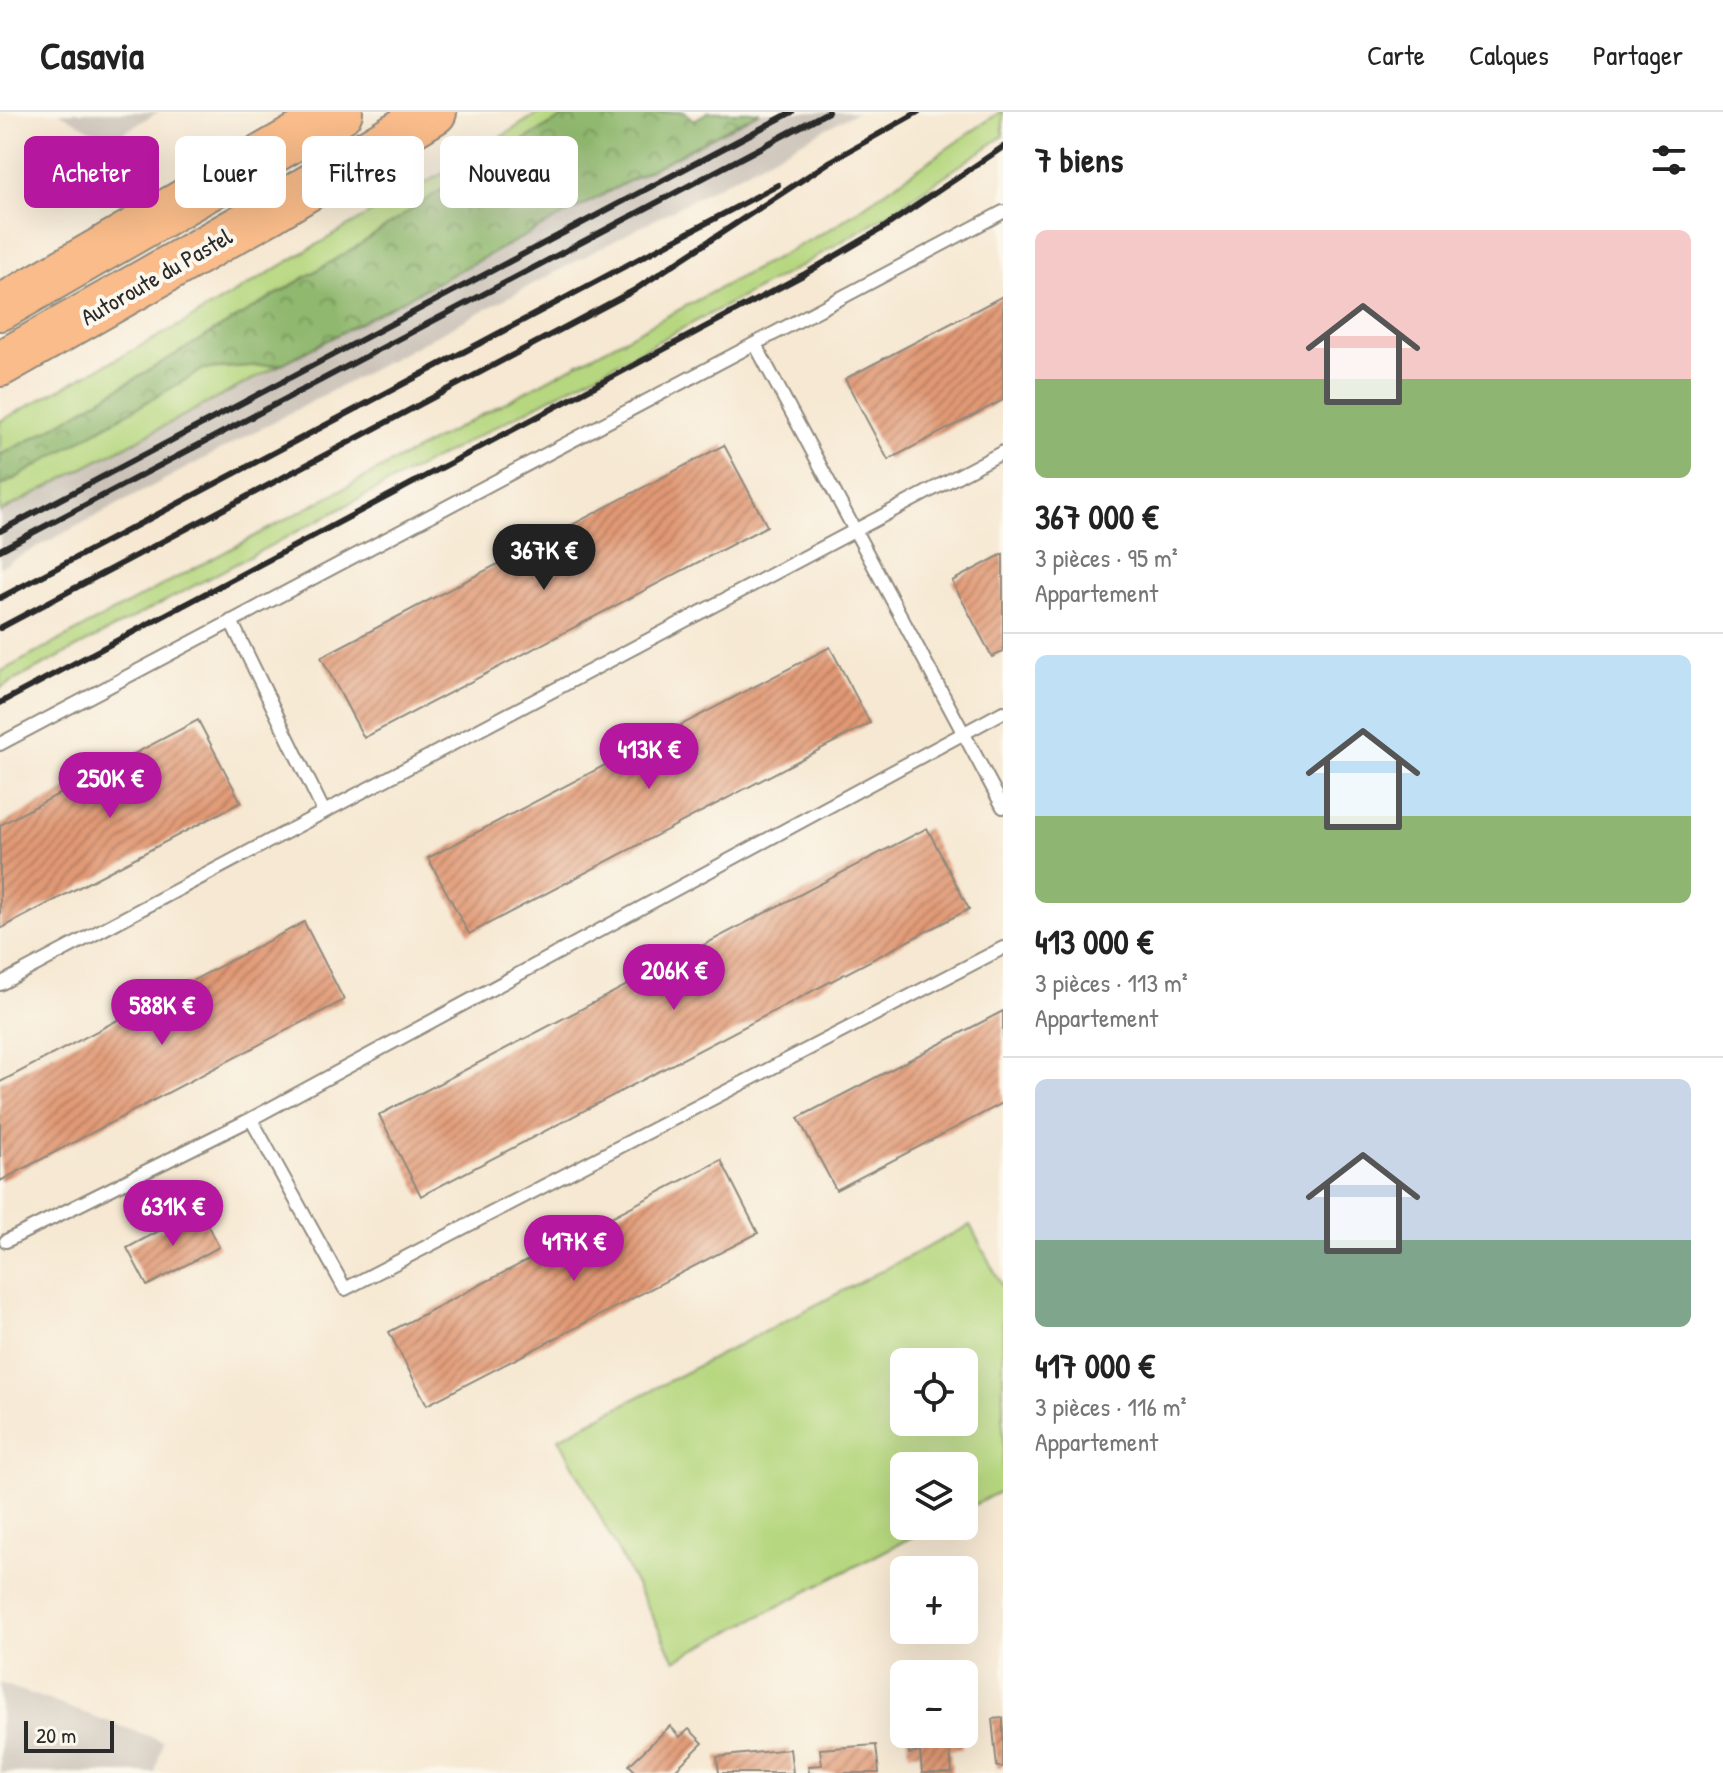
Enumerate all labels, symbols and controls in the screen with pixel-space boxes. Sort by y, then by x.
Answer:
text: Casavia [40,29,144,81]
text: Carte [1367,36,1425,74]
text: Calques [1469,36,1549,74]
text: Partager [1593,36,1683,74]
chip: Acheter [24,136,159,208]
chip: Louer [175,136,286,208]
chip: Filtres [302,136,424,208]
chip: Nouveau [440,136,578,208]
text: 7 biens [1035,137,1123,183]
icon: filters [1647,138,1691,182]
street label: Autoroute du Pastel [74,219,238,332]
icon: home [1291,282,1435,426]
text: 367 000 € [1035,494,1158,540]
pin: 367K € [479,524,609,592]
text: 367K € [511,532,577,567]
text: 3 pièces · 95 m² [1035,540,1178,575]
text: Appartement [1035,575,1158,610]
icon: home [1291,707,1435,851]
pin: 413K € [584,723,714,791]
text: 413K € [618,731,680,766]
pin: 250K € [45,752,175,820]
text: 250K € [77,760,143,795]
text: 413 000 € [1035,919,1153,965]
pin: 206K € [609,944,739,1012]
text: 206K € [641,952,707,987]
text: 3 pièces · 113 m² [1035,965,1188,1000]
pin: 588K € [97,979,227,1047]
text: 588K € [129,987,195,1022]
text: Appartement [1035,1000,1158,1035]
icon: home [1291,1131,1435,1275]
pin: 631K € [108,1180,238,1248]
text: 631K € [141,1188,205,1223]
pin: 417K € [509,1215,639,1283]
text: 417K € [542,1223,606,1258]
text: 417 000 € [1035,1343,1155,1389]
map controls [890,1348,978,1748]
button: locate [890,1348,978,1436]
text: 3 pièces · 116 m² [1035,1389,1186,1424]
text: Appartement [1035,1424,1158,1459]
button: layers [890,1452,978,1540]
button: + [890,1556,978,1644]
button: − [890,1660,978,1748]
scale bar [24,1717,114,1753]
text: 20 m [36,1720,76,1750]

